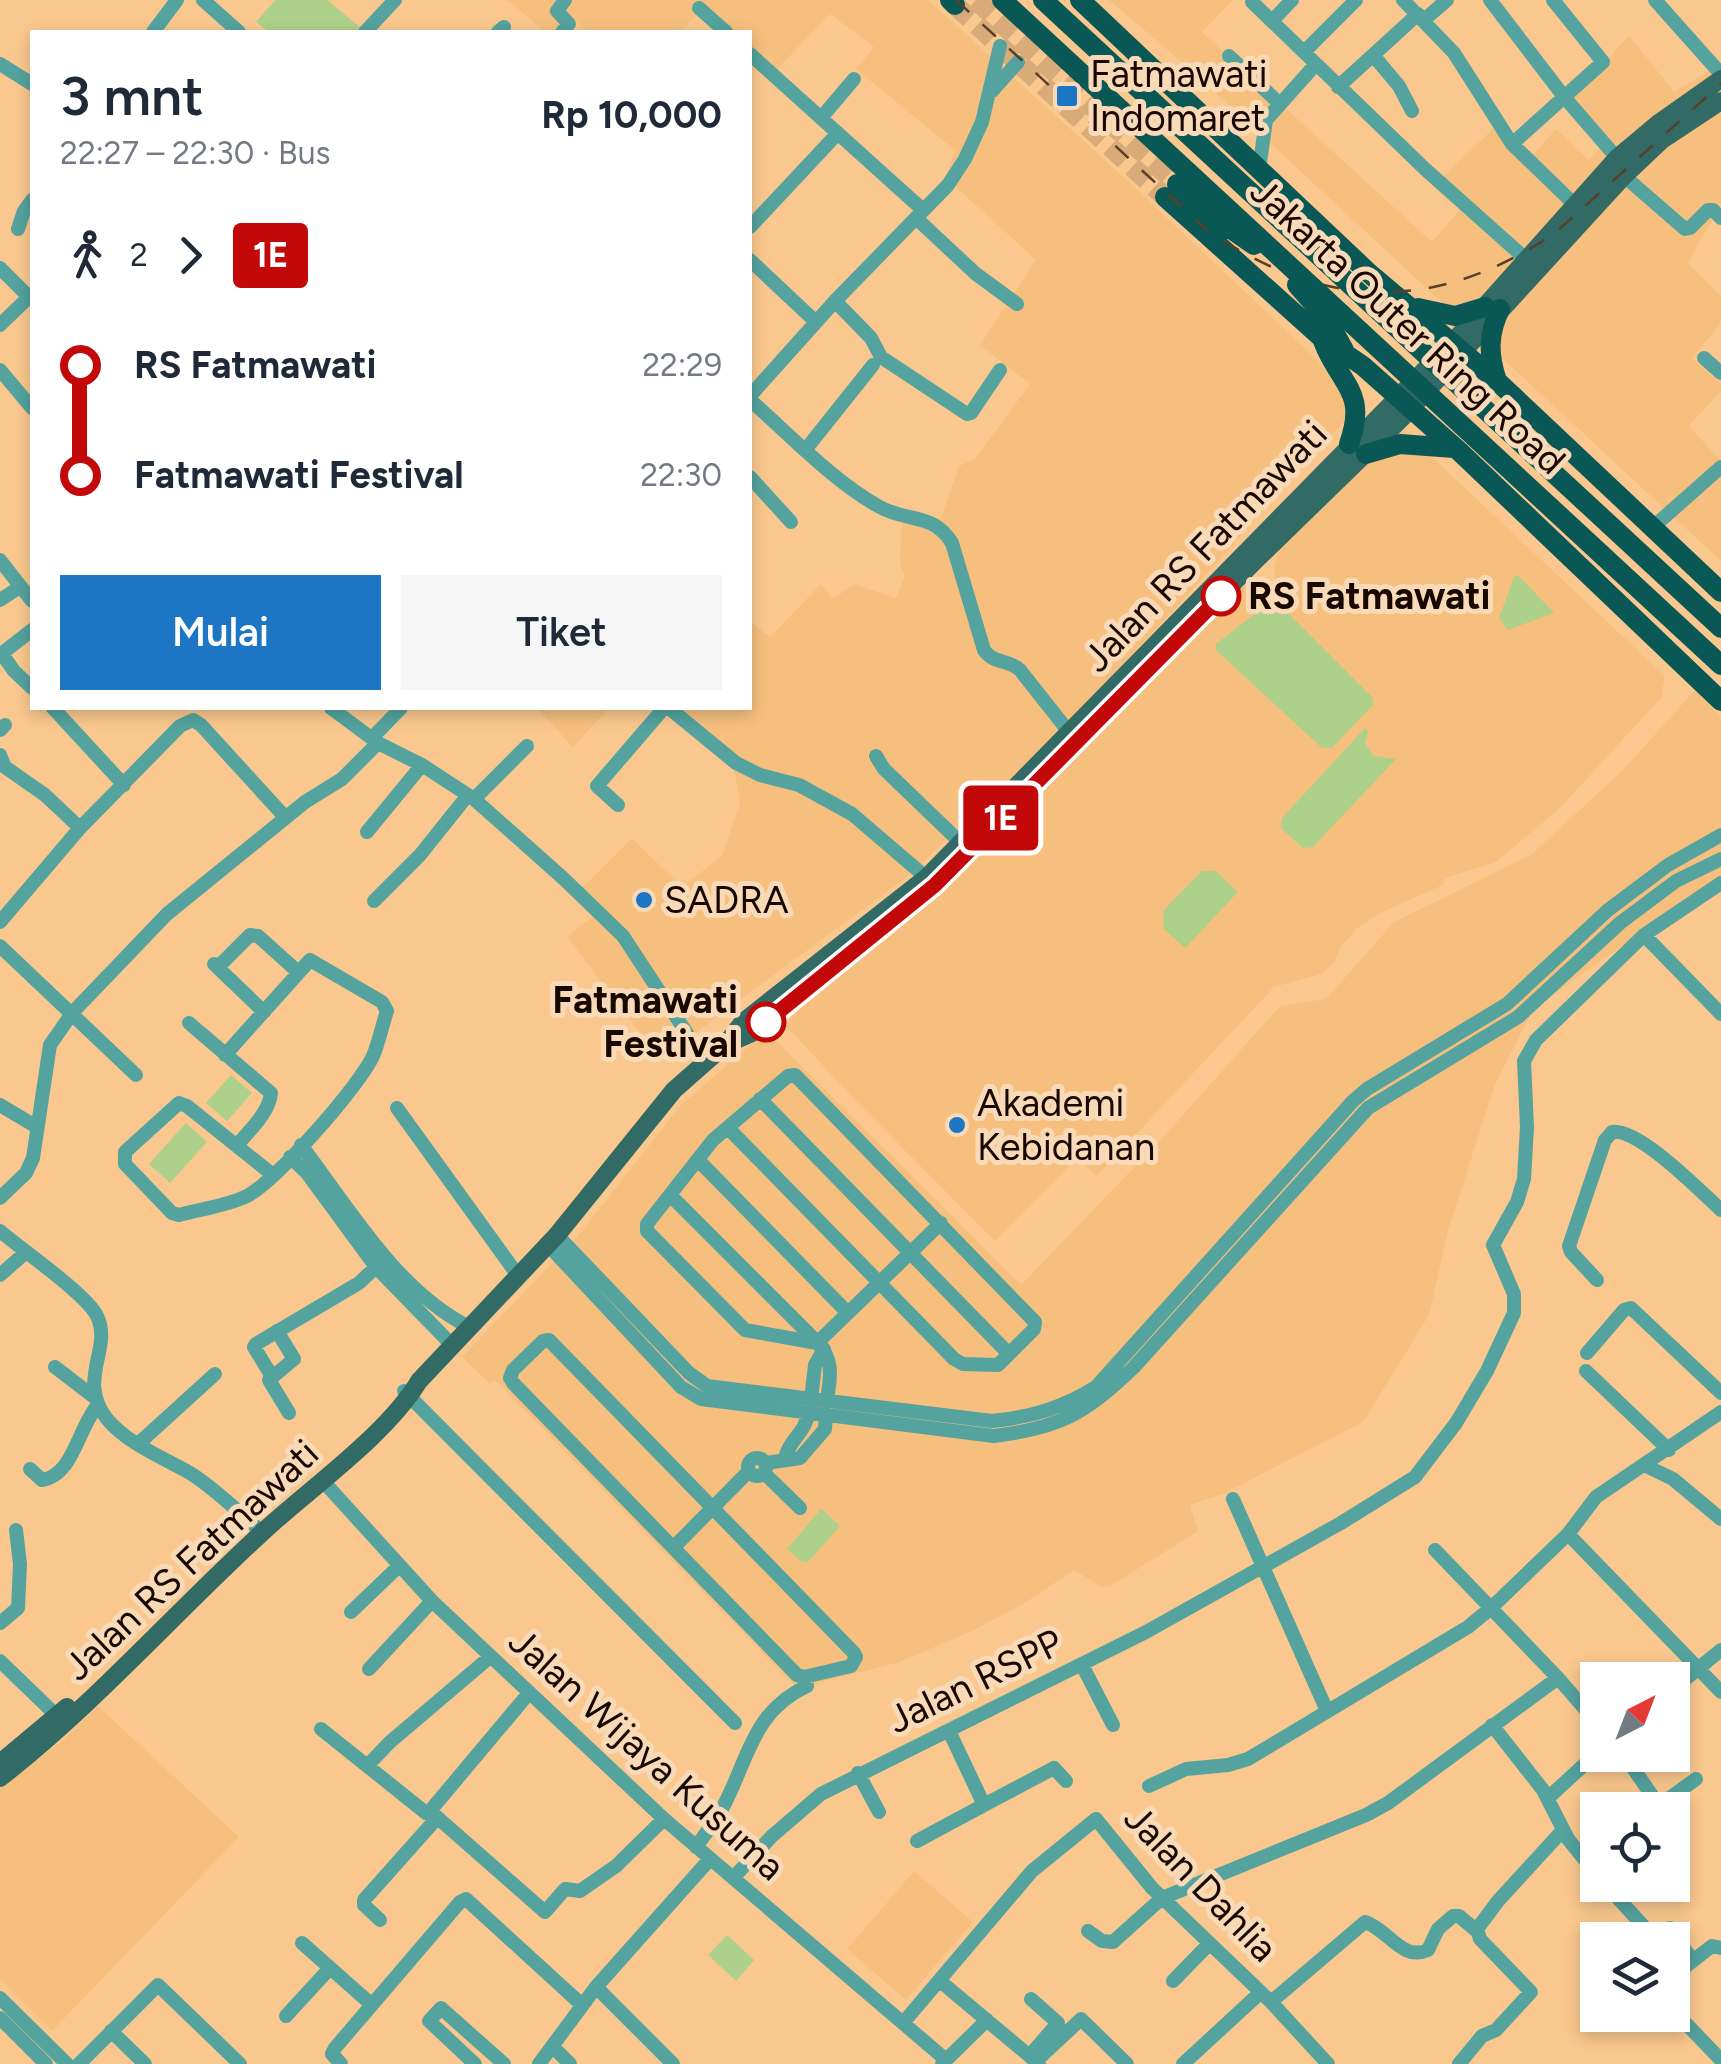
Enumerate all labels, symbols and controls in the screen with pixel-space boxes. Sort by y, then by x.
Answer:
place label: Fatmawati Indomaret [1090,51,1268,141]
text: 3 mnt [60,63,204,129]
marker: Fatmawati Indomaret [1054,83,1080,109]
text: Rp 10,000 [541,92,722,138]
text: 22:27 – 22:30 · Bus [60,134,330,172]
street label: Jakarta Outer Ring Road [1241,168,1575,484]
icon: walk [60,228,115,283]
icon: forward [163,228,218,283]
text: 1E [253,234,288,276]
text: 2 [130,236,148,274]
text: RS Fatmawati [134,342,376,388]
text: 22:29 [642,346,722,384]
street label: Jalan RS Fatmawati [1073,411,1337,681]
text: Fatmawati Festival [134,452,464,498]
text: 22:30 [640,456,722,494]
place label: RS Fatmawati [1248,573,1490,619]
button: Mulai [60,575,381,690]
button: Tiket [401,575,722,690]
marker: RS Fatmawati [1202,577,1240,615]
line badge: 1E [956,786,1046,850]
text: 1E [983,797,1019,839]
place label: SADRA [664,877,789,923]
marker: SADRA [633,889,655,911]
place label: Fatmawati Festival [552,977,738,1067]
marker: Fatmawati Festival [747,1003,785,1041]
place label: Akademi Kebidanan [977,1080,1155,1170]
marker: Akademi Kebidanan [946,1114,968,1136]
street label: Jalan RS Fatmawati [54,1430,328,1690]
street label: Jalan Wijaya Kusuma [500,1618,794,1890]
street label: Jalan RSPP [880,1619,1070,1743]
north arrow [1580,1662,1690,1772]
map controls [1580,1662,1690,2032]
button: locate [1580,1792,1690,1902]
street label: Jalan Dahlia [1115,1795,1287,1971]
button: layers [1580,1922,1690,2032]

